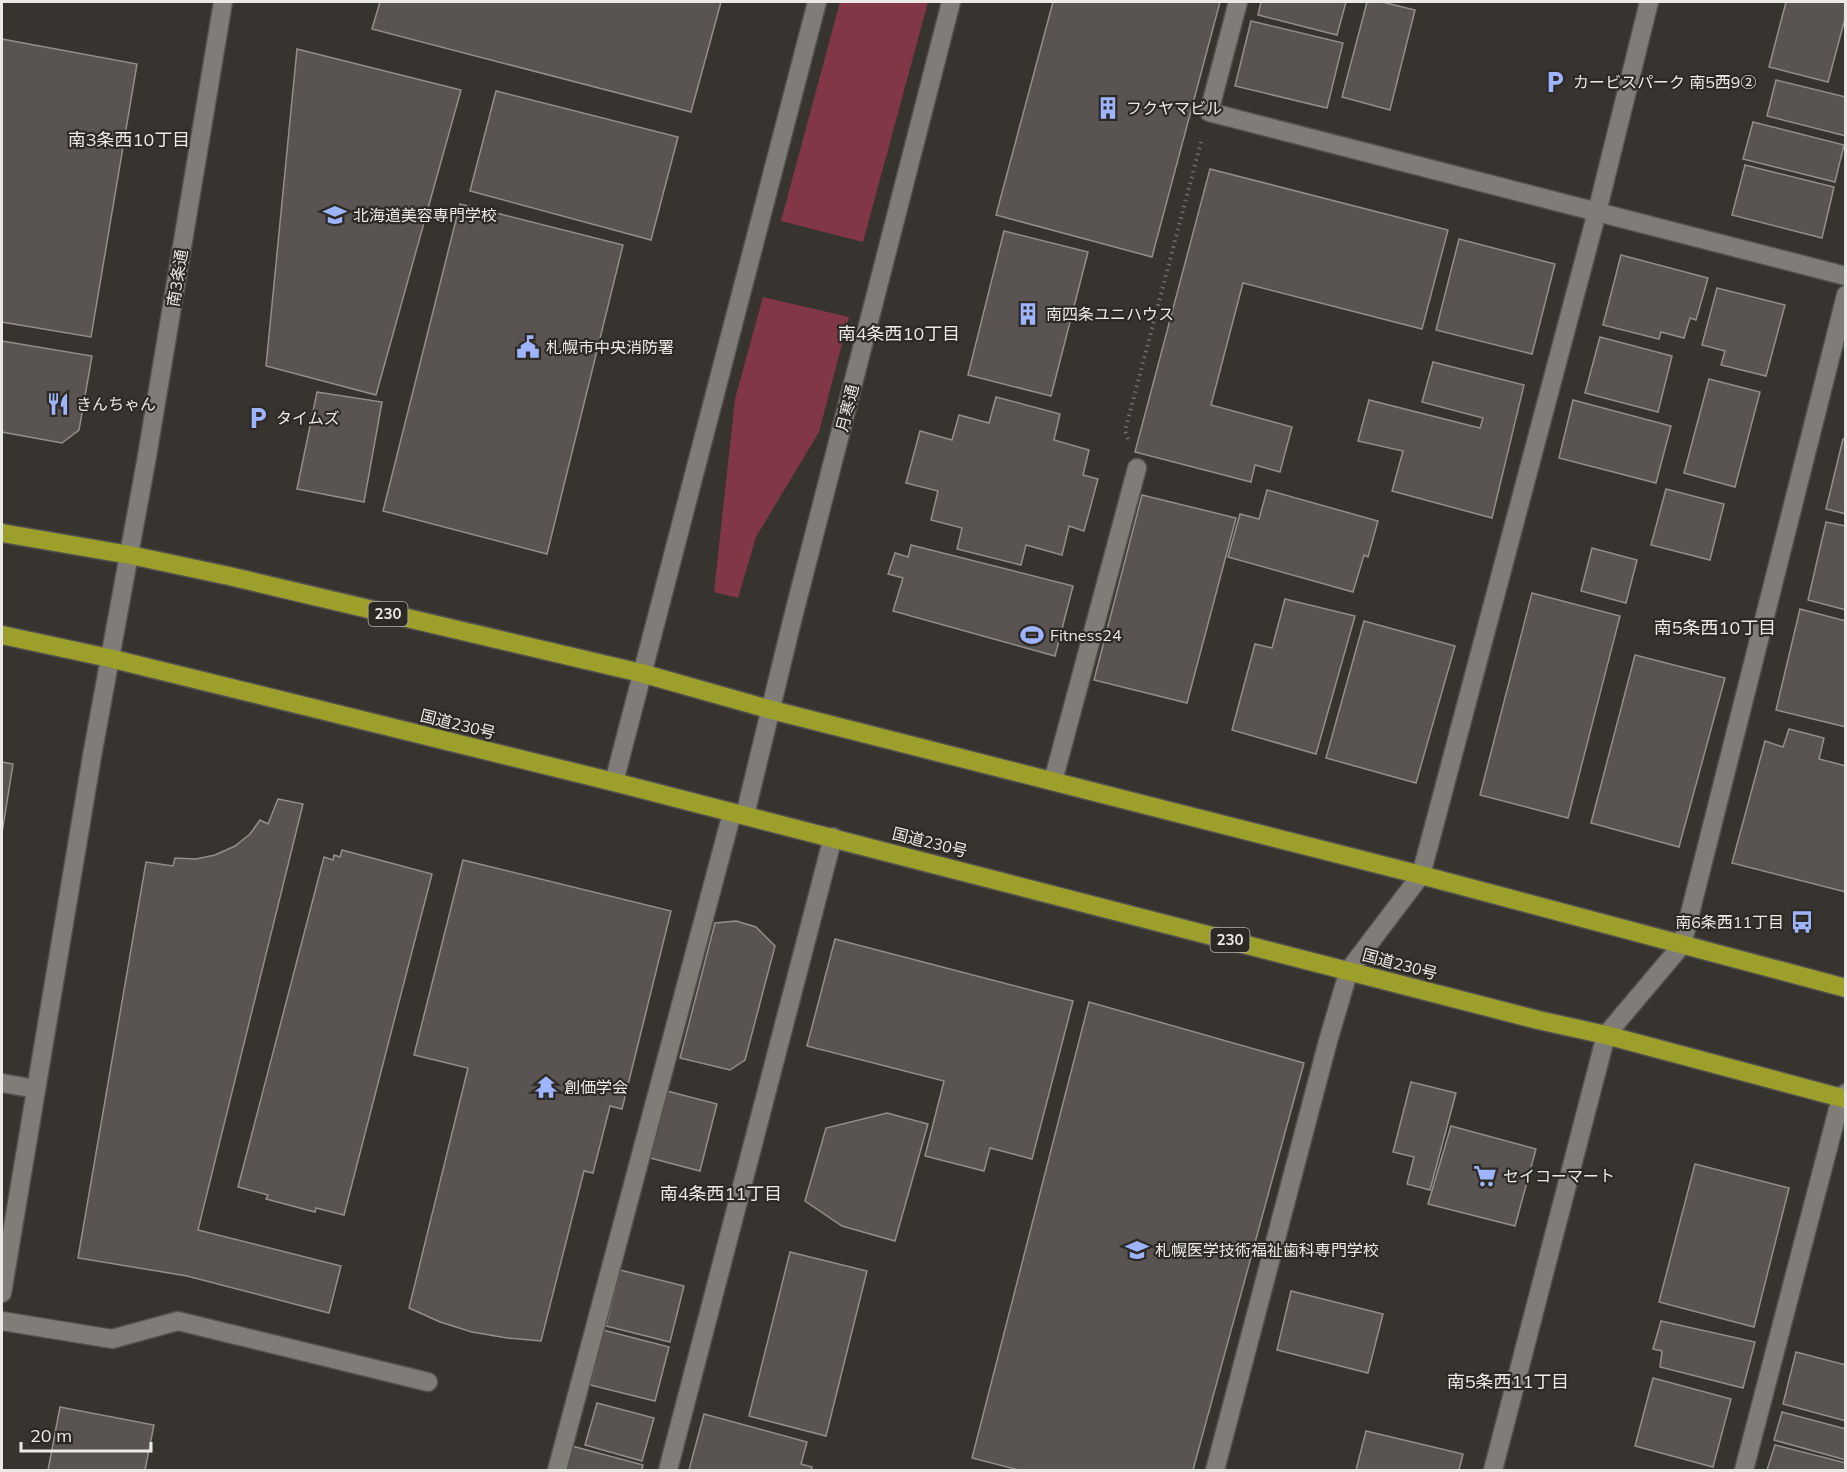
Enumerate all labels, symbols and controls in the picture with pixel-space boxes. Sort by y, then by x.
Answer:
parking icon: カービスパーク 南5西9② [1542,69,1568,95]
place label: カービスパーク 南5西9② [1573,72,1756,92]
building icon: フクヤマビル [1095,95,1121,121]
place label: フクヤマビル [1126,98,1222,118]
district label: 南3条西10丁目 [68,128,190,151]
school or university icon: 北海道美容専門学校 [322,202,348,228]
place label: 北海道美容専門学校 [353,205,497,225]
street label: 南3条通 [163,248,191,308]
building icon: 南四条ユニハウス [1015,301,1041,327]
place label: 南四条ユニハウス [1046,304,1174,324]
district label: 南4条西10丁目 [838,322,960,345]
public building icon: 札幌市中央消防署 [515,334,541,360]
place label: 札幌市中央消防署 [546,337,674,357]
street label: 月寒通 [831,382,863,434]
restaurant icon: きんちゃん [45,391,71,417]
place label: きんちゃん [76,394,156,414]
parking icon: タイムズ [245,405,271,431]
place label: タイムズ [276,408,340,428]
road number: 230 [368,602,408,626]
district label: 南5条西10丁目 [1654,616,1776,639]
sports icon: Fitness24 [1019,622,1045,648]
place label: Fitness24 [1050,625,1122,645]
street label: 国道230号 [418,705,498,743]
street label: 国道230号 [890,823,970,861]
bus stop icon: 南6条西11丁目 [1789,909,1815,935]
place label: 南6条西11丁目 [1675,912,1784,932]
road number: 230 [1210,928,1250,952]
street label: 国道230号 [1360,944,1440,984]
temple icon: 創価学会 [533,1074,559,1100]
place label: 創価学会 [564,1077,628,1097]
supermarket icon: セイコーマート [1472,1163,1498,1189]
place label: セイコーマート [1503,1166,1615,1186]
district label: 南4条西11丁目 [660,1182,782,1205]
school or university icon: 札幌医学技術福祉歯科専門学校 [1124,1237,1150,1263]
place label: 札幌医学技術福祉歯科専門学校 [1155,1240,1379,1260]
district label: 南5条西11丁目 [1447,1370,1569,1393]
scale bar [21,1415,152,1453]
text: 20 m [30,1424,72,1447]

